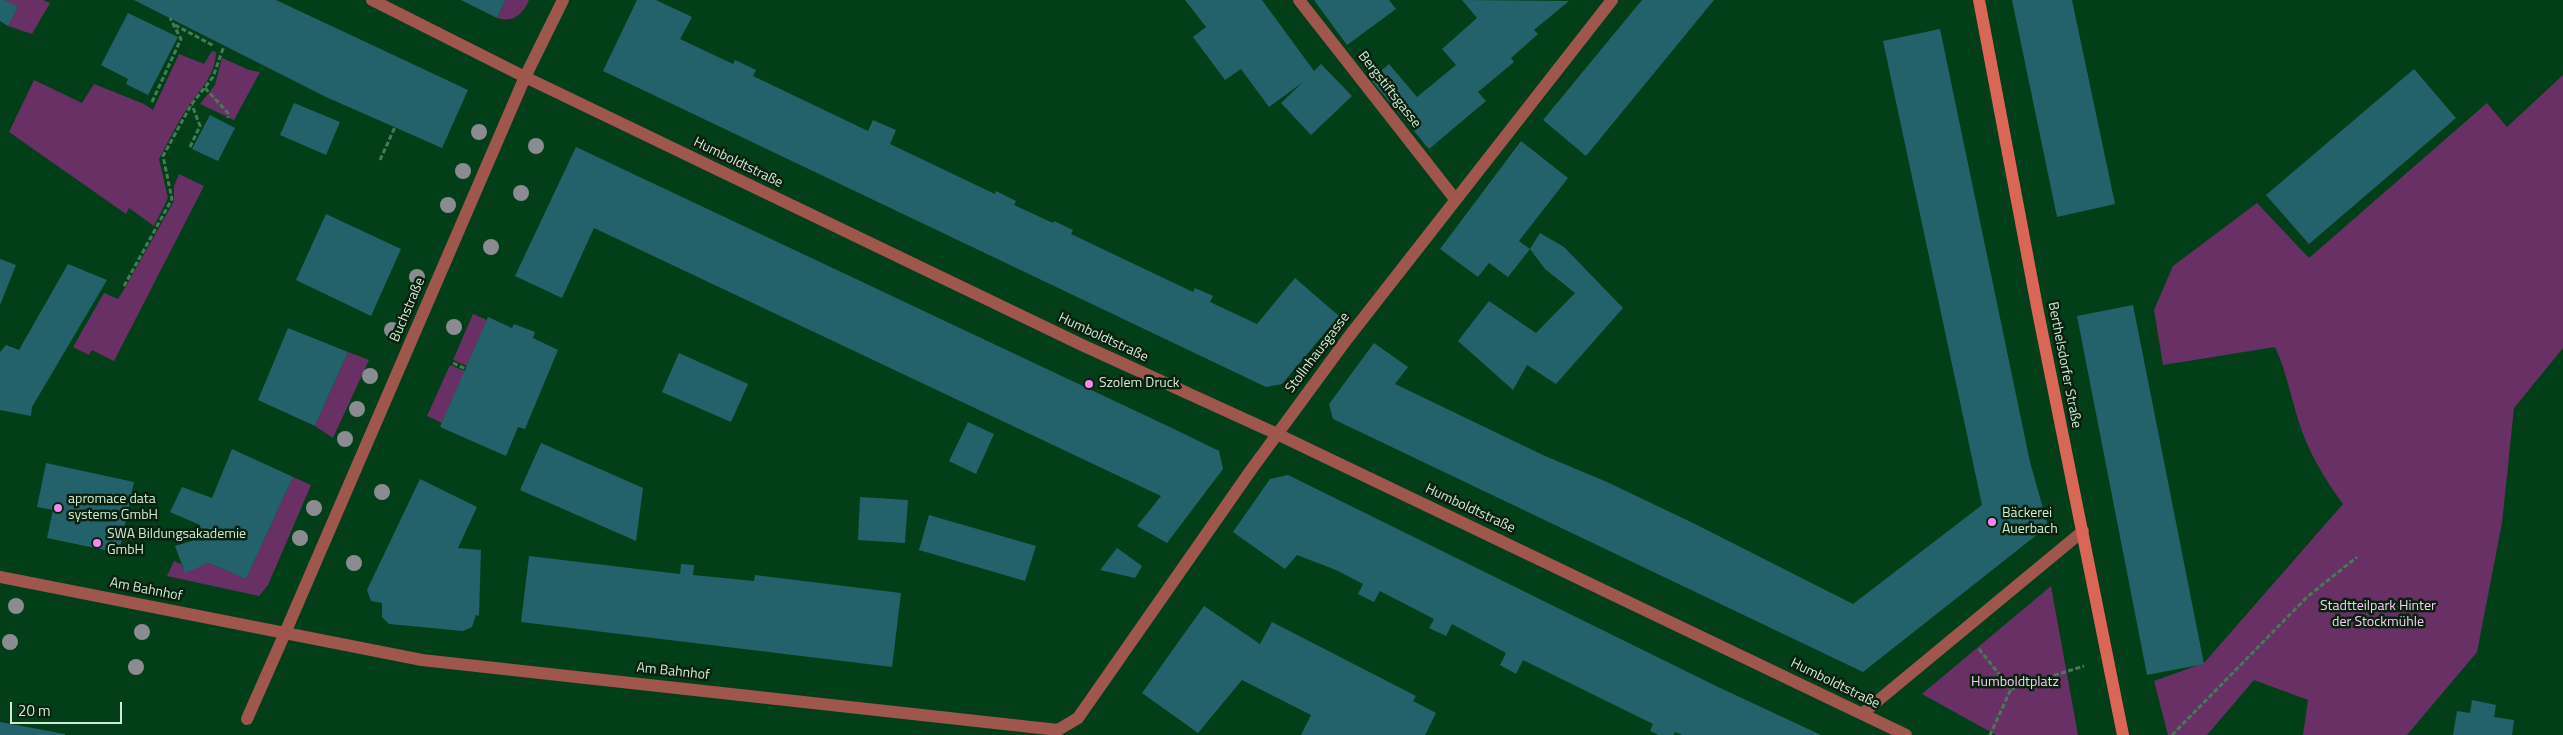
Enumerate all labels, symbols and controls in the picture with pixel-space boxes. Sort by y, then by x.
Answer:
street label: Bergstiftsgasse [1354,48,1424,132]
street label: Humboldtstraße [691,134,785,192]
street label: Buchstraße [387,275,429,345]
street label: Berthelsdorfer Straße [2044,300,2084,430]
street label: Stollnhausgasse [1282,309,1354,397]
street label: Humboldtstraße [1055,310,1151,366]
place label: Szolem Druck [1099,376,1179,392]
marker: Szolem Druck [1083,378,1095,390]
street label: Humboldtstraße [1422,481,1518,537]
place label: apromace data systems GmbH [68,492,158,524]
marker: apromace data systems GmbH [52,502,64,514]
place label: Bäckerei Auerbach [2002,506,2058,538]
marker: Bäckerei Auerbach [1986,516,1998,528]
place label: SWA Bildungsakademie GmbH [107,527,246,560]
marker: SWA Bildungsakademie GmbH [91,537,103,549]
street label: Am Bahnhof [108,575,184,605]
park label: Stadtteilpark Hinter der Stockmühle [2320,599,2436,632]
street label: Humboldtstraße [1788,655,1882,713]
street label: Am Bahnhof [636,660,710,684]
park label: Humboldtplatz [1971,675,2059,691]
scale bar [12,692,125,724]
text: 20 m [18,699,51,722]

